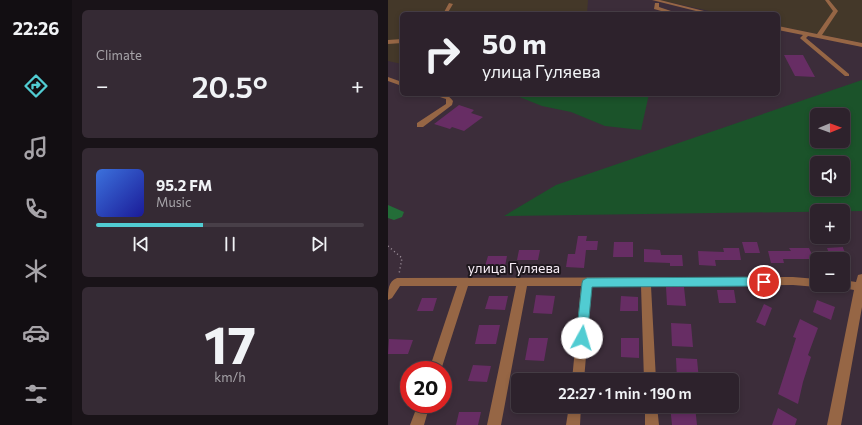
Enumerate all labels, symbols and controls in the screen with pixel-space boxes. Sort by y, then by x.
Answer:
text: 22:26 [13,17,59,39]
text: 50 m [482,26,547,60]
icon: right [416,28,468,80]
text: Climate [96,47,142,63]
text: улица Гуляева [482,60,601,82]
text: 20.5° [192,67,268,104]
icon: directions [22,72,50,100]
text: − [96,72,109,99]
text: + [351,72,364,99]
north arrow [810,108,850,148]
map controls [810,108,850,292]
icon: music [22,134,50,162]
button: sound [810,156,850,196]
text: 95.2 FM [156,176,212,194]
text: Music [156,194,191,210]
icon: phone [22,195,50,223]
button: + [810,204,850,244]
icon: previous [130,233,152,255]
icon: pause [219,233,241,255]
icon: next [308,233,330,255]
button: − [810,252,850,292]
icon: climate [22,257,50,285]
street label: улица Гуляева [468,259,560,276]
pin [747,265,781,299]
icon: arrive [753,271,775,293]
text: 17 [204,311,256,375]
position arrow [561,317,603,359]
icon: car [22,319,50,347]
speed limit sign: 20 [400,361,452,413]
text: km/h [214,369,246,385]
icon: filters [22,380,50,408]
text: 22:27 · 1 min · 190 m [558,384,692,402]

